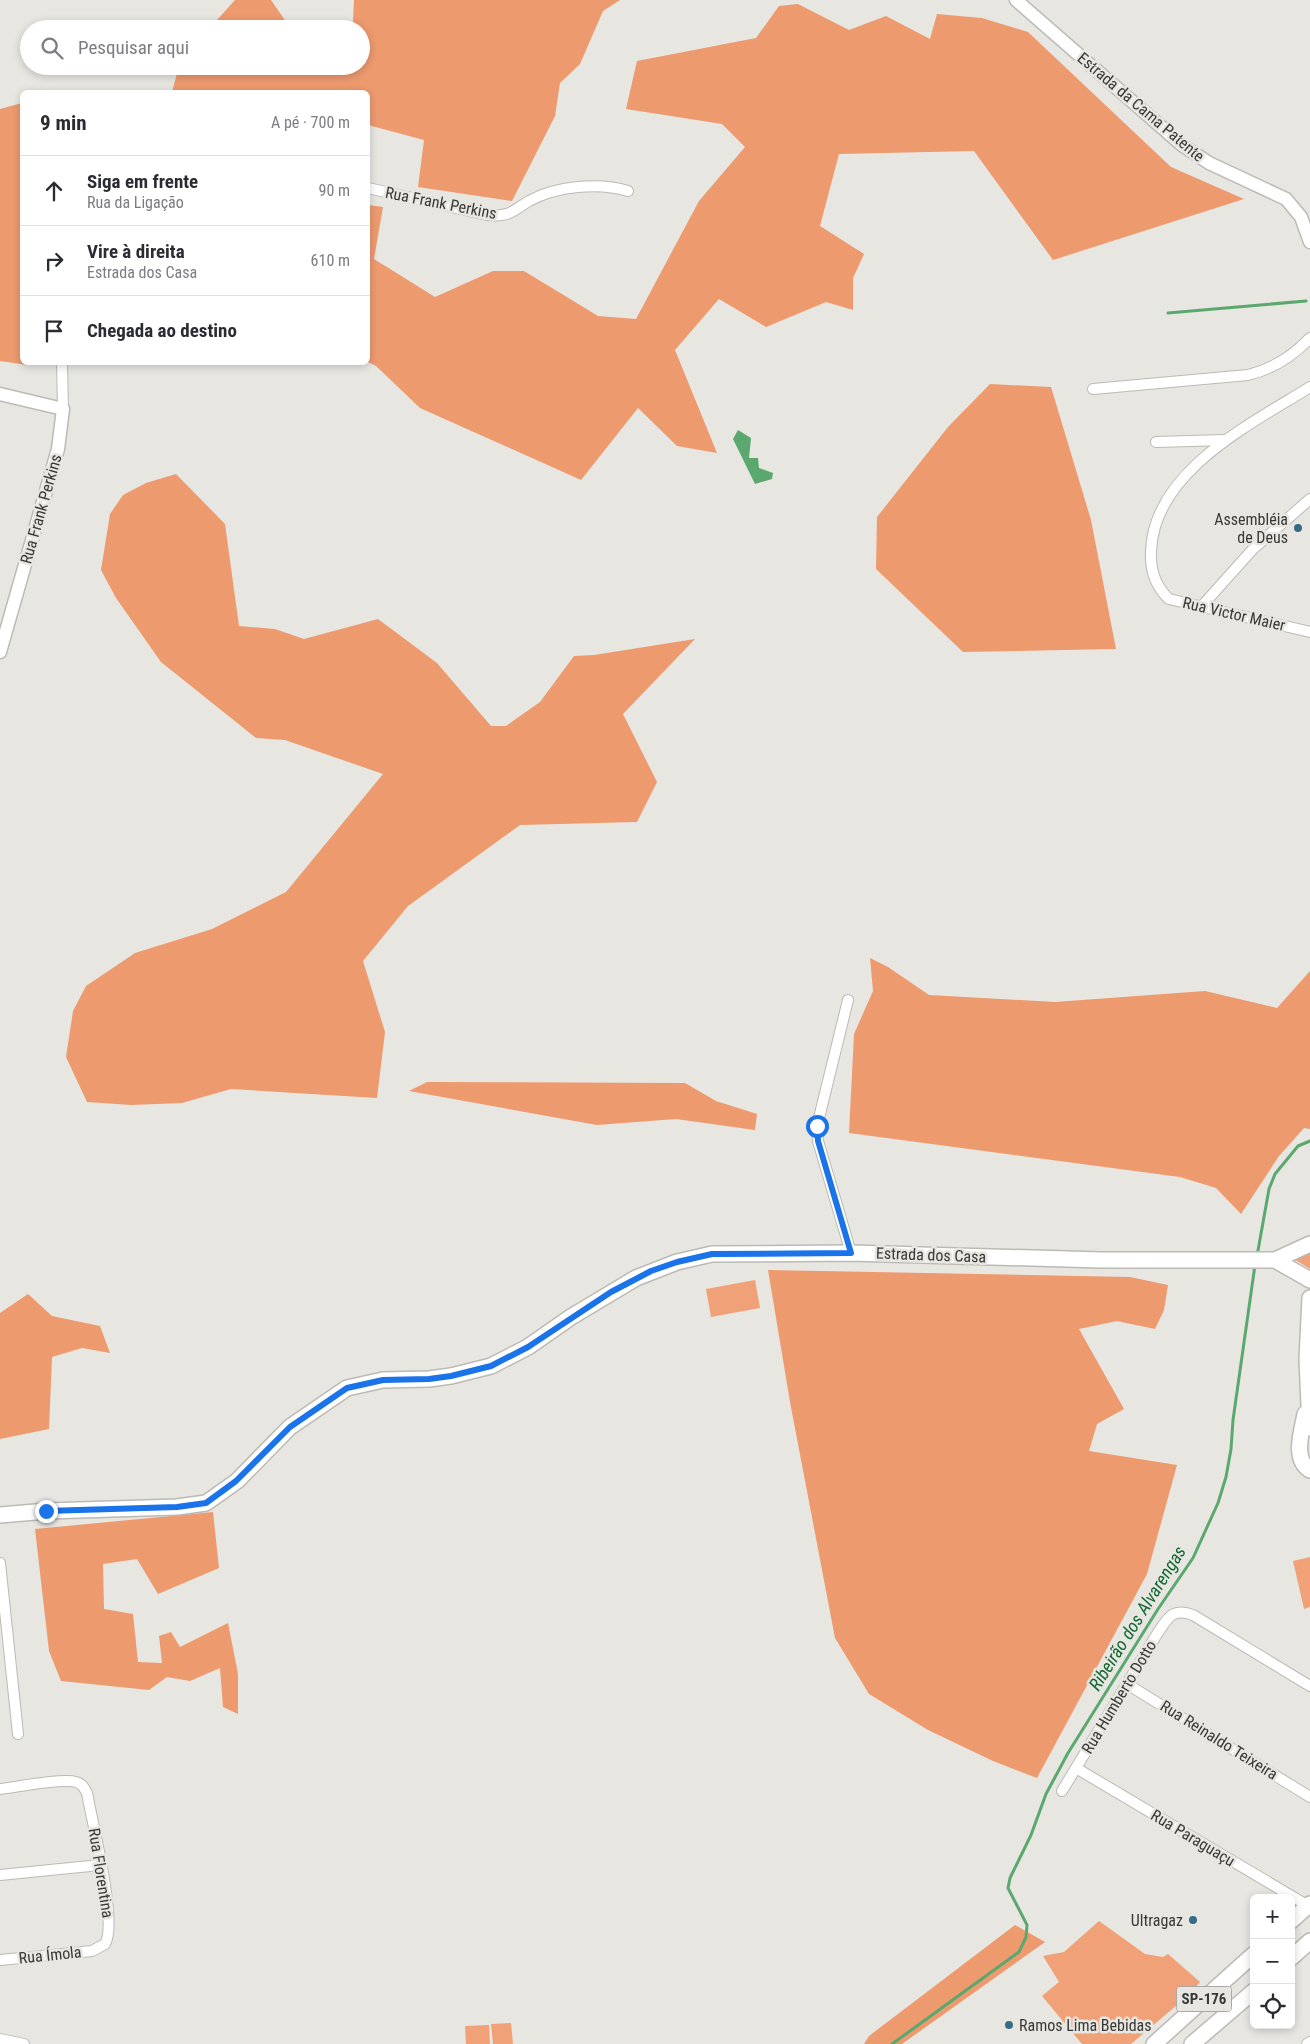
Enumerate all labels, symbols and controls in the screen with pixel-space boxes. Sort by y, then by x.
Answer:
search box [20,20,370,75]
icon: search [38,34,66,62]
text: Pesquisar aqui [78,36,189,59]
street label: Estrada da Cama Patente [1074,48,1208,166]
text: 9 min [40,111,87,135]
text: A pé · 700 m [271,113,350,132]
text: Siga em frente [87,170,198,193]
icon: ahead [40,177,68,205]
text: 90 m [318,181,350,200]
street label: Rua Frank Perkins [384,183,498,223]
text: Rua da Ligação [87,193,184,212]
text: Vire à direita [87,240,185,263]
icon: right [40,247,68,275]
text: 610 m [311,251,350,270]
text: Estrada dos Casa [87,263,197,282]
icon: arrive [40,317,68,345]
text: Chegada ao destino [87,319,237,342]
street label: Rua Frank Perkins [16,452,66,566]
place label: Assembléia de Deus [1214,510,1288,547]
marker: Assembléia de Deus [1292,522,1304,534]
street label: Rua Victor Maier [1181,593,1287,635]
route start [806,1115,829,1138]
street label: Estrada dos Casa [876,1244,986,1266]
route end [35,1500,58,1523]
water label: Ribeirão dos Alvarengas [1084,1542,1190,1694]
street label: Rua Humberto Dotto [1078,1637,1160,1757]
street label: Rua Reinaldo Teixeira [1157,1696,1281,1784]
street label: Rua Paraguaçu [1148,1805,1238,1871]
street label: Rua Florentina [85,1827,117,1919]
map controls [1250,1894,1295,2029]
button: + [1250,1894,1295,1939]
place label: Ultragaz [1131,1911,1183,1930]
marker: Ultragaz [1187,1914,1199,1926]
button: − [1250,1939,1295,1984]
street label: Rua Ímola [18,1942,82,1968]
button: locate [1250,1984,1295,2029]
road number: SP-176 [1176,1986,1232,2012]
place label: Ramos Lima Bebidas [1019,2016,1152,2035]
marker: Ramos Lima Bebidas [1003,2019,1015,2031]

